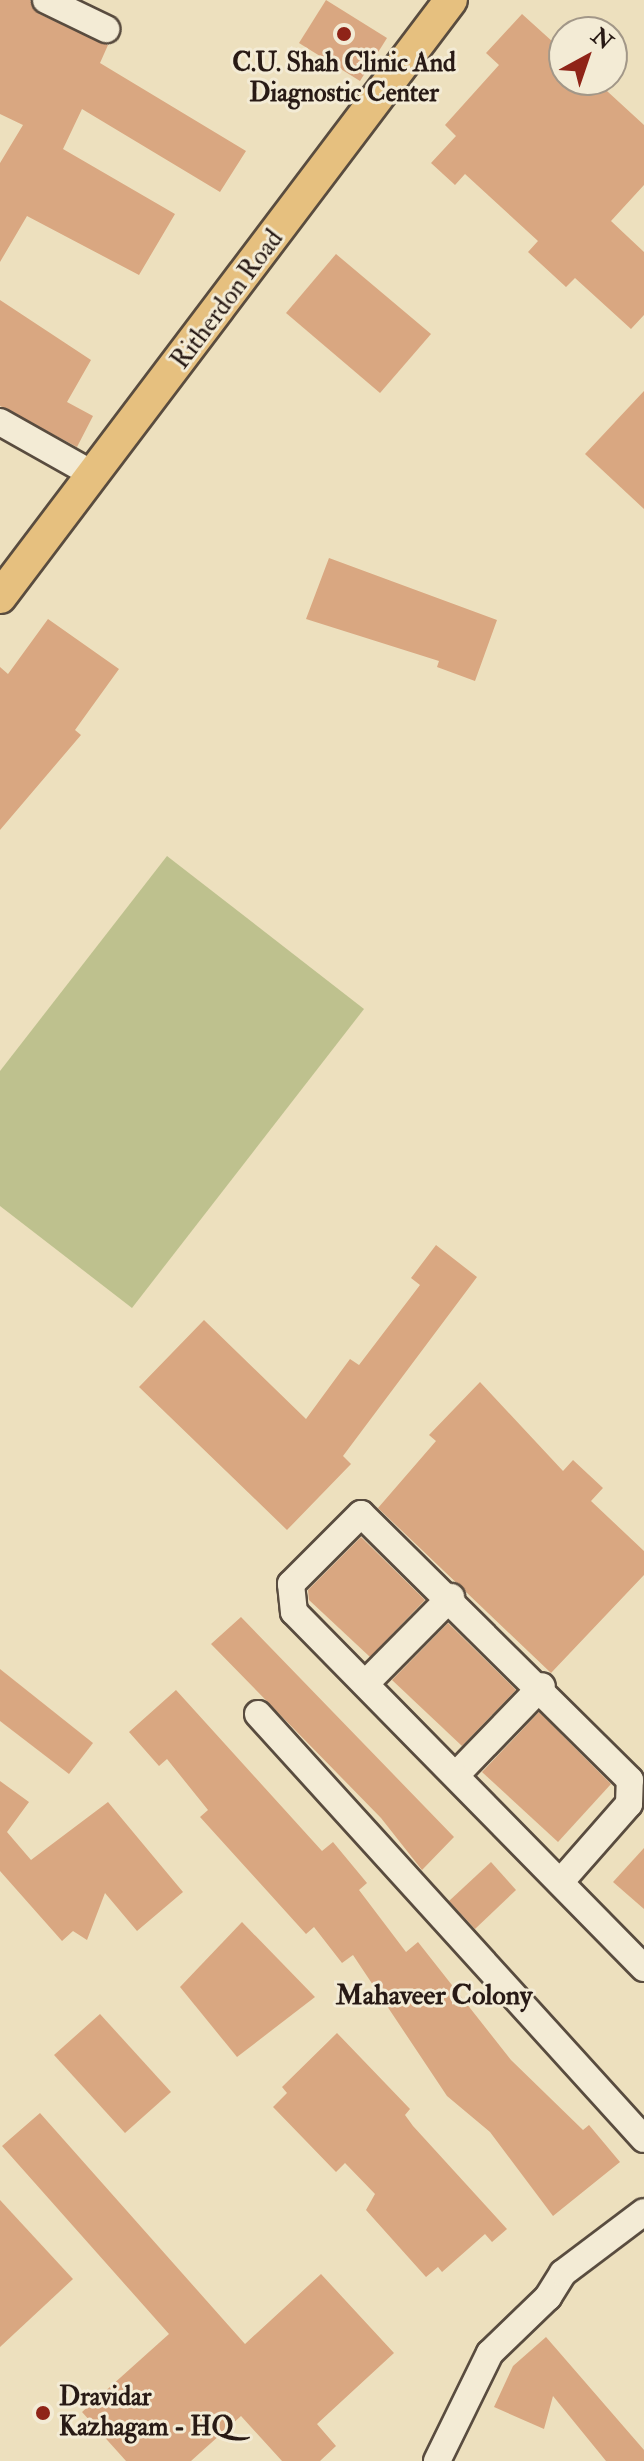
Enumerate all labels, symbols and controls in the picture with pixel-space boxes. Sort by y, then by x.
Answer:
north arrow [548,16,628,96]
text: N [586,22,619,56]
marker: C.U. Shah Clinic And Diagnostic Center [333,23,355,45]
place label: C.U. Shah Clinic And Diagnostic Center [232,48,456,110]
street label: Ritherdon Road [165,224,291,376]
district label: Mahaveer Colony [336,1979,532,2013]
place label: Dravidar Kazhagam - HQ [59,2382,233,2444]
marker: Dravidar Kazhagam - HQ [34,2404,52,2422]

